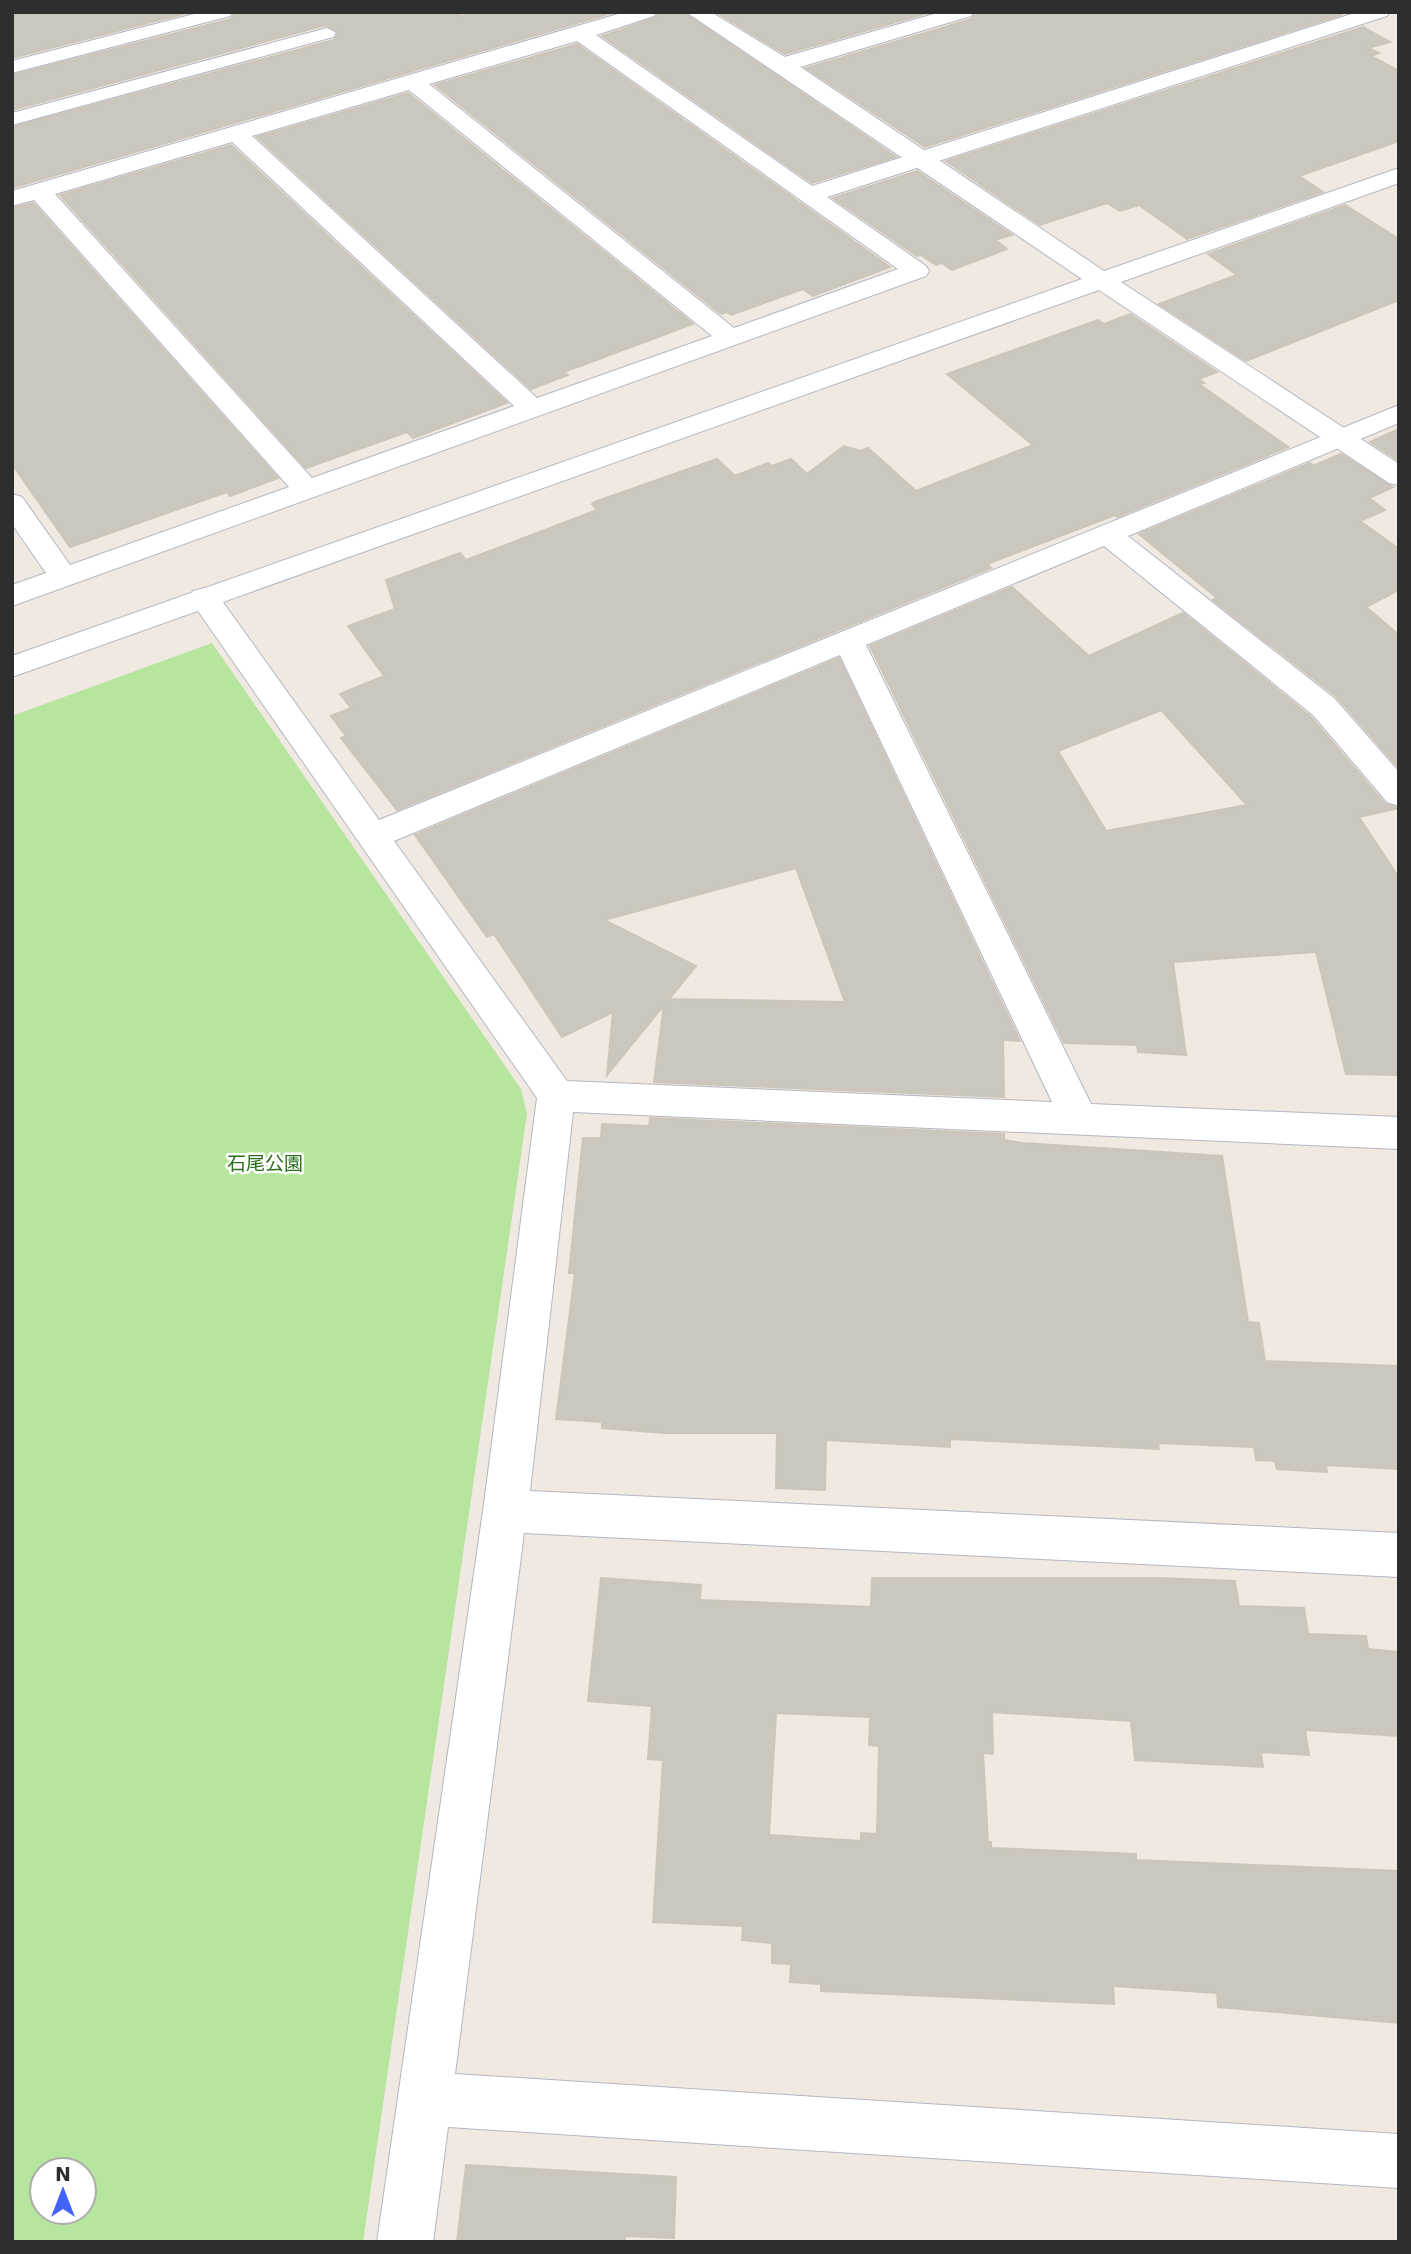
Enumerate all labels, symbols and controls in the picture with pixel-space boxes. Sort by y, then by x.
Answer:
park label: 石尾公園 [227,1152,303,1174]
north arrow [28,2156,98,2226]
text: N [55,2163,71,2185]

